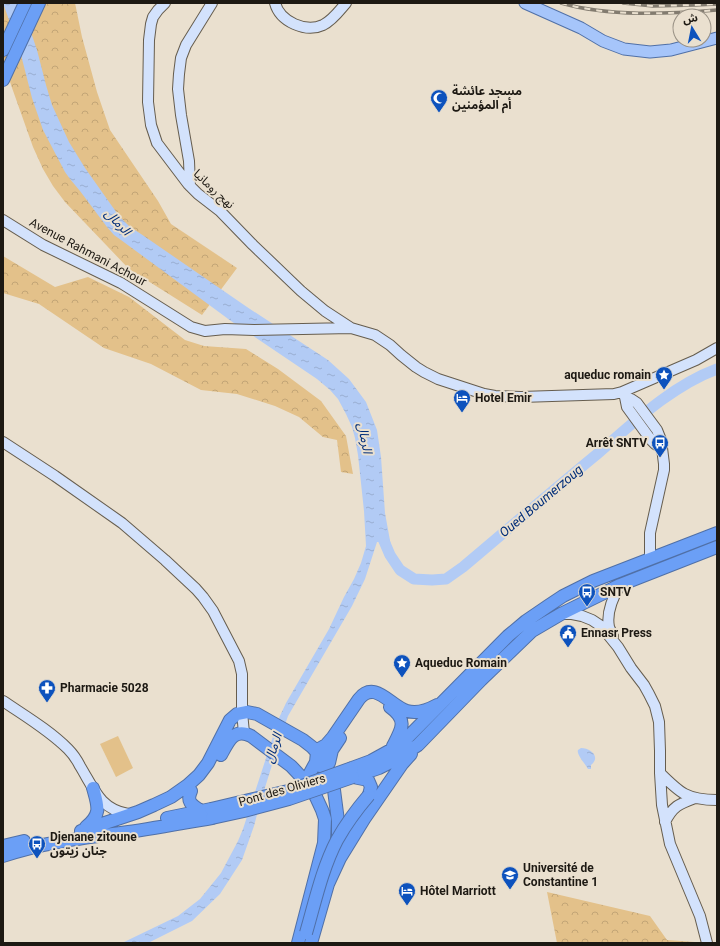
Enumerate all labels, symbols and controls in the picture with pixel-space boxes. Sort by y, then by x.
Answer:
north arrow [672,8,712,48]
text: ش [682,11,699,26]
place label: مسجد عائشة أم المؤمنين [452,84,522,114]
mosque icon: مسجد عائشة أم المؤمنين [429,88,449,113]
street label: نهج رومانيا [189,167,237,213]
water label: الرمال [101,206,135,240]
street label: Avenue Rahmani Achour [27,215,149,289]
place icon: aqueduc romain [654,365,674,390]
place label: aqueduc romain [564,368,651,382]
hotel icon: Hotel Emir [452,388,472,413]
place label: Hotel Emir [475,391,532,405]
water label: الرمال [354,421,376,457]
bus stop icon: Arrêt SNTV [650,433,670,458]
place label: Arrêt SNTV [586,436,647,450]
water label: Oued Boumerzoug [496,462,586,540]
bus stop icon: SNTV [577,582,597,607]
place label: SNTV [600,585,631,599]
public building icon: Ennasr Press [558,623,578,648]
place label: Ennasr Press [581,626,652,640]
place icon: Aqueduc Romain [392,653,412,678]
place label: Aqueduc Romain [415,656,507,670]
pharmacy icon: Pharmacie 5028 [37,678,57,703]
place label: Pharmacie 5028 [60,681,149,695]
water label: الرمال [261,729,286,765]
street label: Pont des Oliviers [237,771,327,809]
place label: Djenane zitoune جنان زيتون [50,830,137,858]
bus stop icon: Djenane zitoune جنان زيتون [27,834,47,859]
place label: Université de Constantine 1 [523,861,598,889]
school or university icon: Université de Constantine 1 [500,865,520,890]
hotel icon: Hôtel Marriott [397,881,417,906]
place label: Hôtel Marriott [420,884,496,898]

